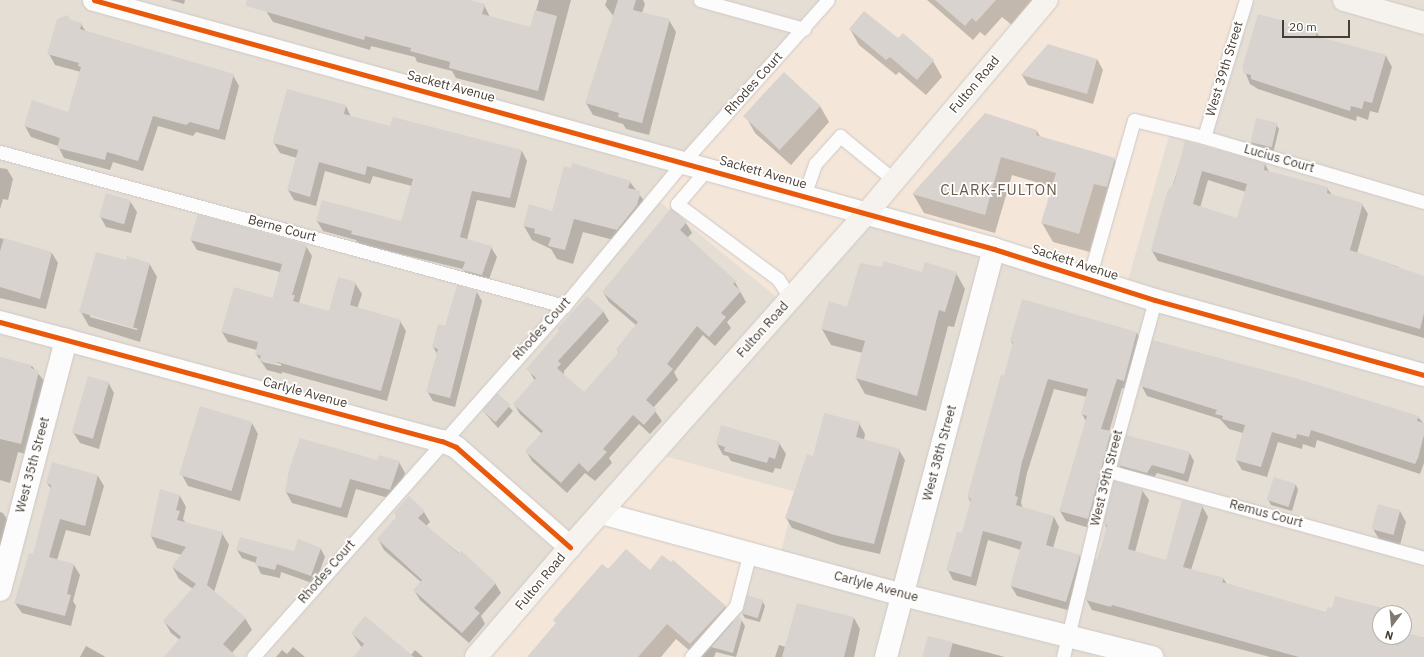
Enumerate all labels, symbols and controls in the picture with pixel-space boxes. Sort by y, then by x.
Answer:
scale bar [1284,12,1352,38]
text: 20 m [1289,19,1317,34]
street label: West 39th Street [1203,20,1247,118]
street label: Rhodes Court [722,49,786,119]
street label: Fulton Road [947,53,1003,117]
street label: Sackett Avenue [405,68,497,106]
street label: Lucius Court [1242,142,1316,176]
street label: Sackett Avenue [717,153,809,193]
district label: CLARK-FULTON [940,181,1058,199]
street label: Berne Court [246,212,318,246]
street label: Sackett Avenue [1030,242,1120,284]
street label: Rhodes Court [510,294,574,364]
street label: Fulton Road [734,299,792,361]
street label: Carlyle Avenue [261,374,349,412]
street label: West 38th Street [920,403,960,503]
street label: West 35th Street [13,415,53,515]
street label: West 39th Street [1087,428,1127,528]
street label: Remus Court [1228,497,1304,531]
street label: Rhodes Court [295,537,359,607]
street label: Fulton Road [513,550,569,614]
street label: Carlyle Avenue [832,568,920,606]
north arrow [1372,605,1412,645]
text: N [1383,628,1395,643]

